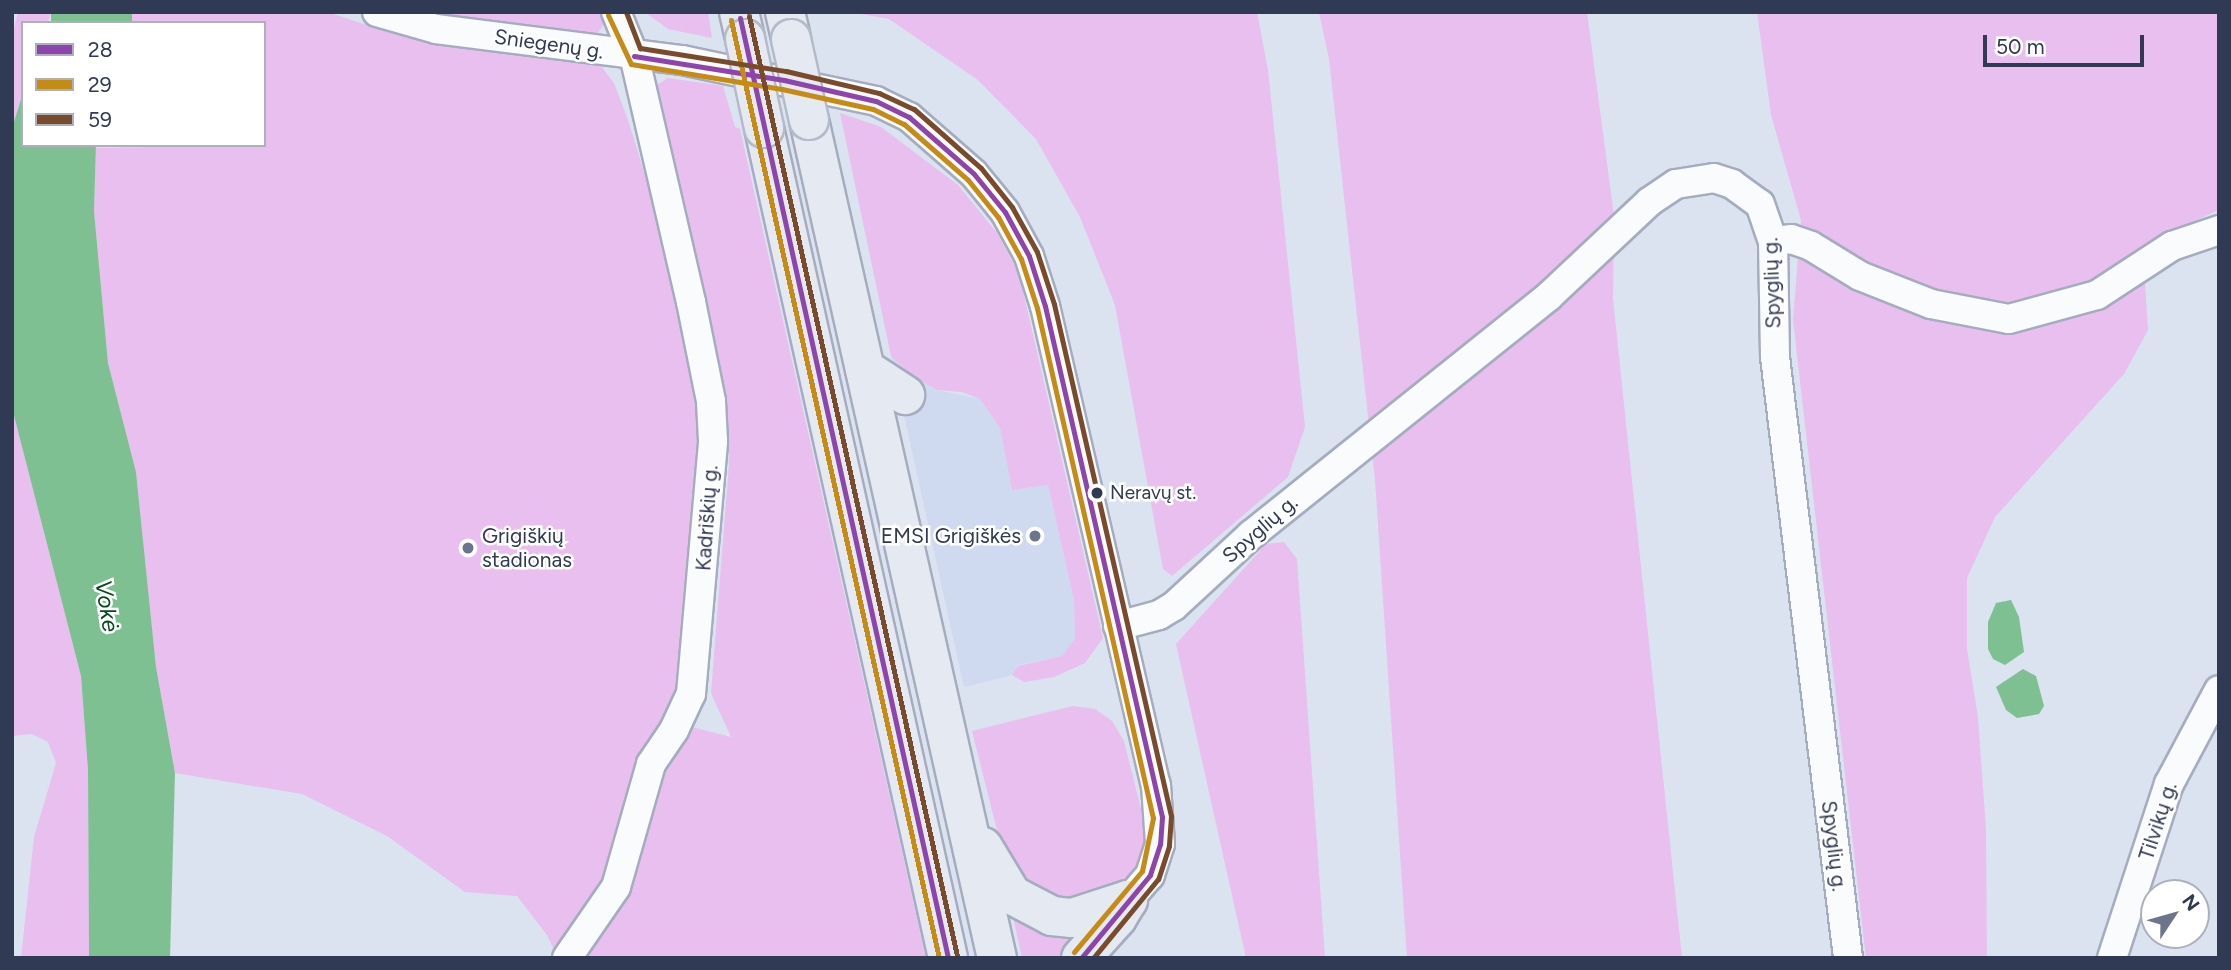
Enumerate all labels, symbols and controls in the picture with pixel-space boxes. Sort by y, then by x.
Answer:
legend [21,21,266,147]
scale bar [1986,21,2147,65]
street label: Sniegenų g. [493,24,605,64]
text: 50 m [1996,34,2045,59]
text: 28 [88,37,113,62]
text: 29 [88,72,112,97]
text: 59 [88,107,112,132]
street label: Spyglių g. [1758,237,1786,329]
street label: Kadriškių g. [691,464,723,572]
place label: Neravų st. [1110,482,1196,504]
marker: Neravų st. [1090,486,1104,500]
street label: Spyglių g. [1217,490,1303,568]
place label: Grigiškių stadionas [482,523,572,573]
place label: EMSI Grigiškės [881,523,1021,549]
marker: EMSI Grigiškės [1027,528,1043,544]
marker: Grigiškių stadionas [460,540,476,556]
water label: Vokė [89,578,125,634]
street label: Tilvikų g. [2134,779,2182,863]
street label: Spyglių g. [1816,799,1852,893]
north arrow [2140,879,2210,949]
text: N [2177,890,2204,915]

